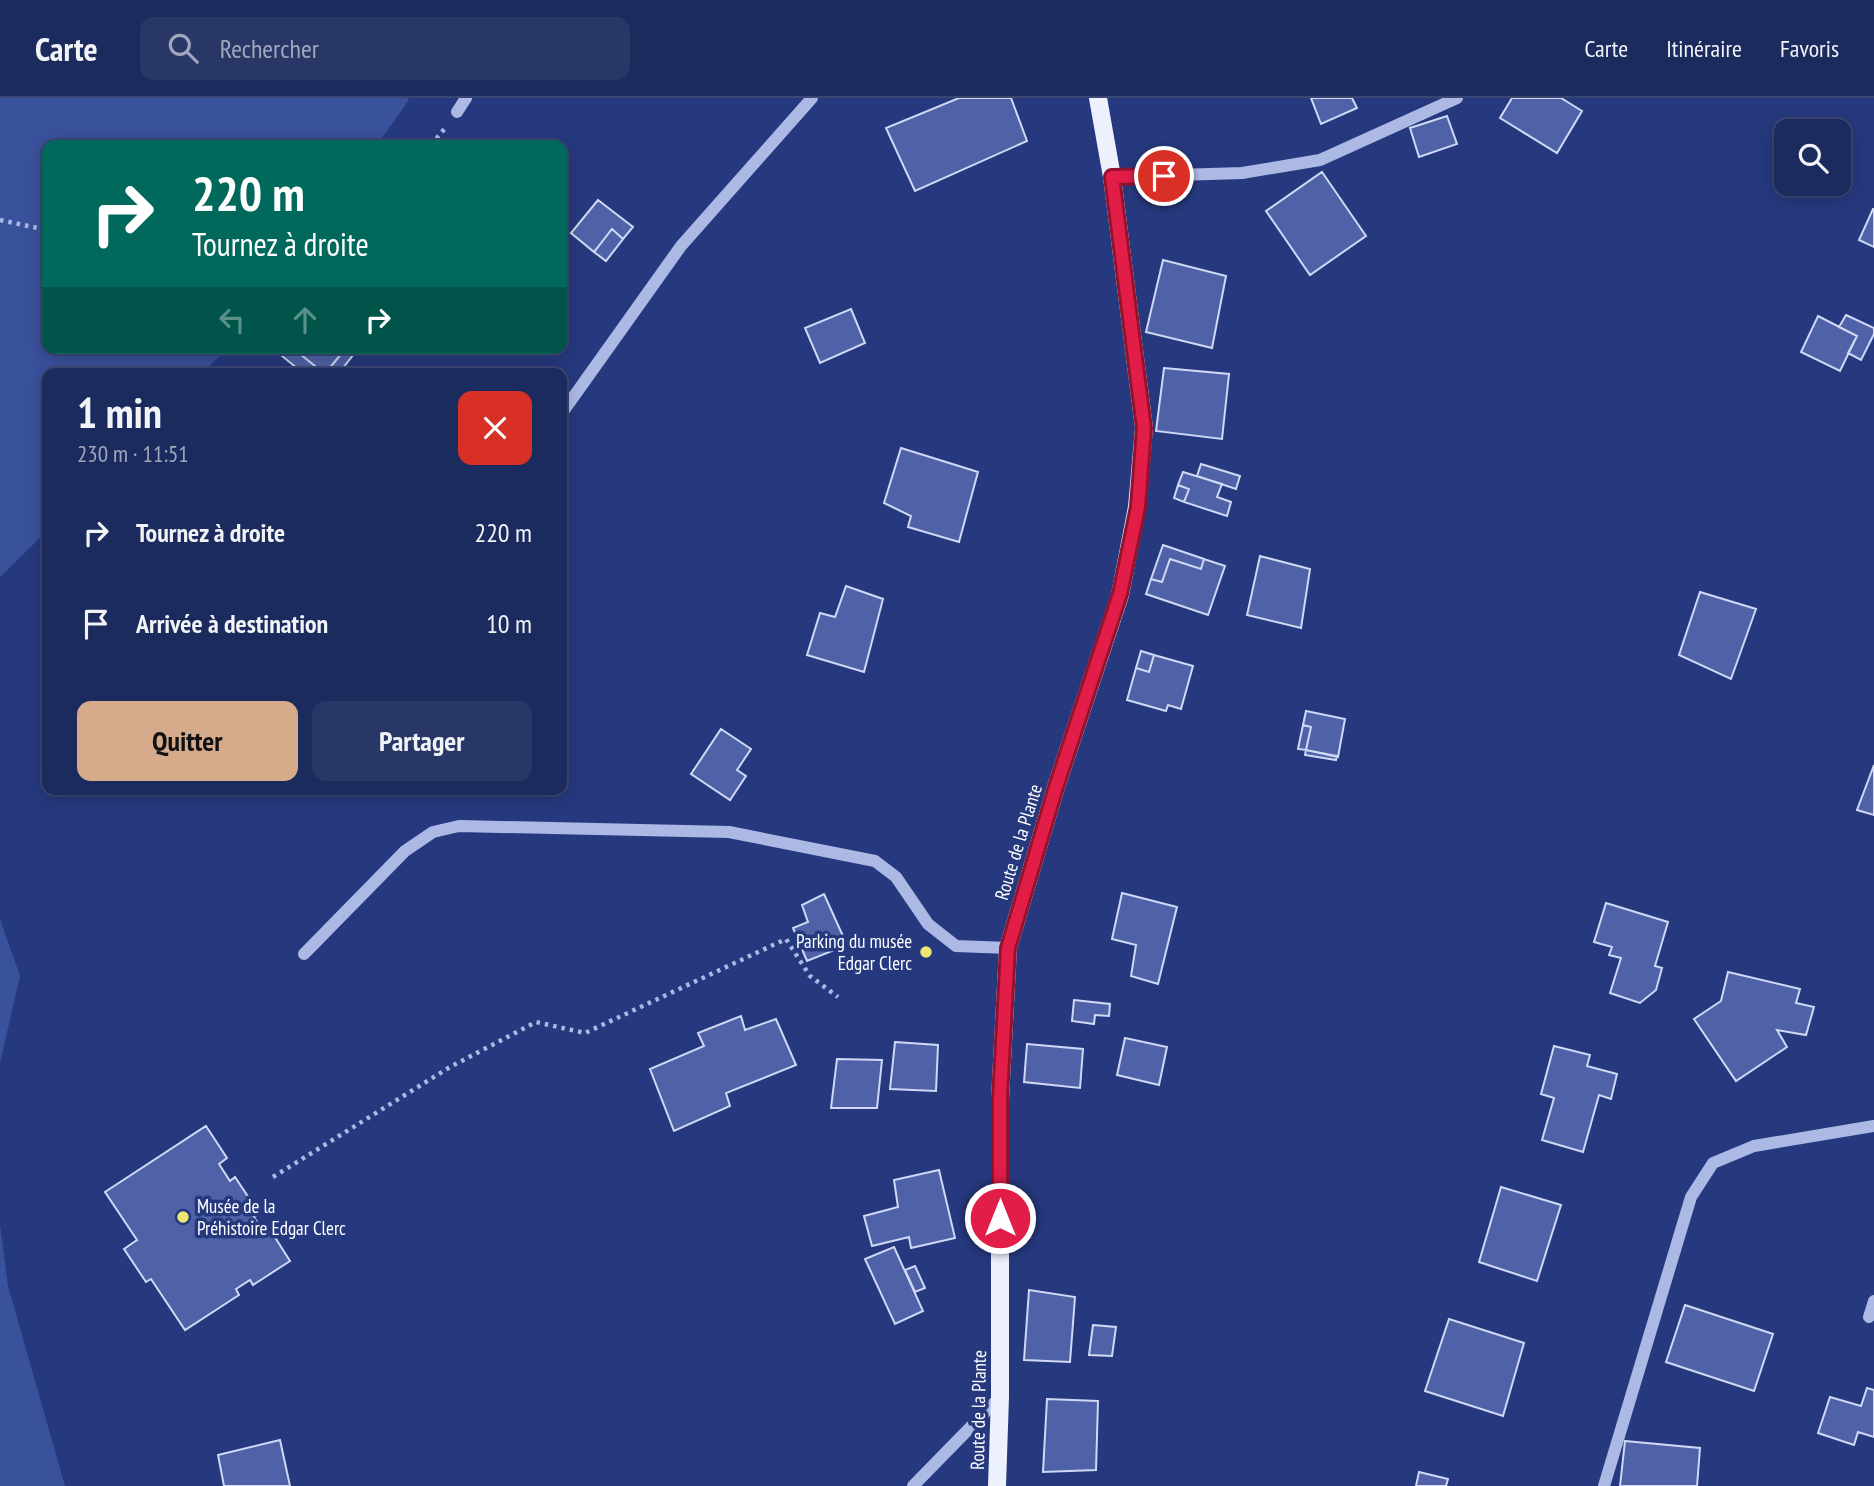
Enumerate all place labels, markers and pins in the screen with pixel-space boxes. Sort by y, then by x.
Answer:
pin [1134,146,1194,206]
place label: Parking du musée Edgar Clerc [796,929,912,975]
marker: Parking du musée Edgar Clerc [918,944,934,960]
place label: Musée de la Préhistoire Edgar Clerc [197,1194,346,1240]
marker: Musée de la Préhistoire Edgar Clerc [175,1209,191,1225]

